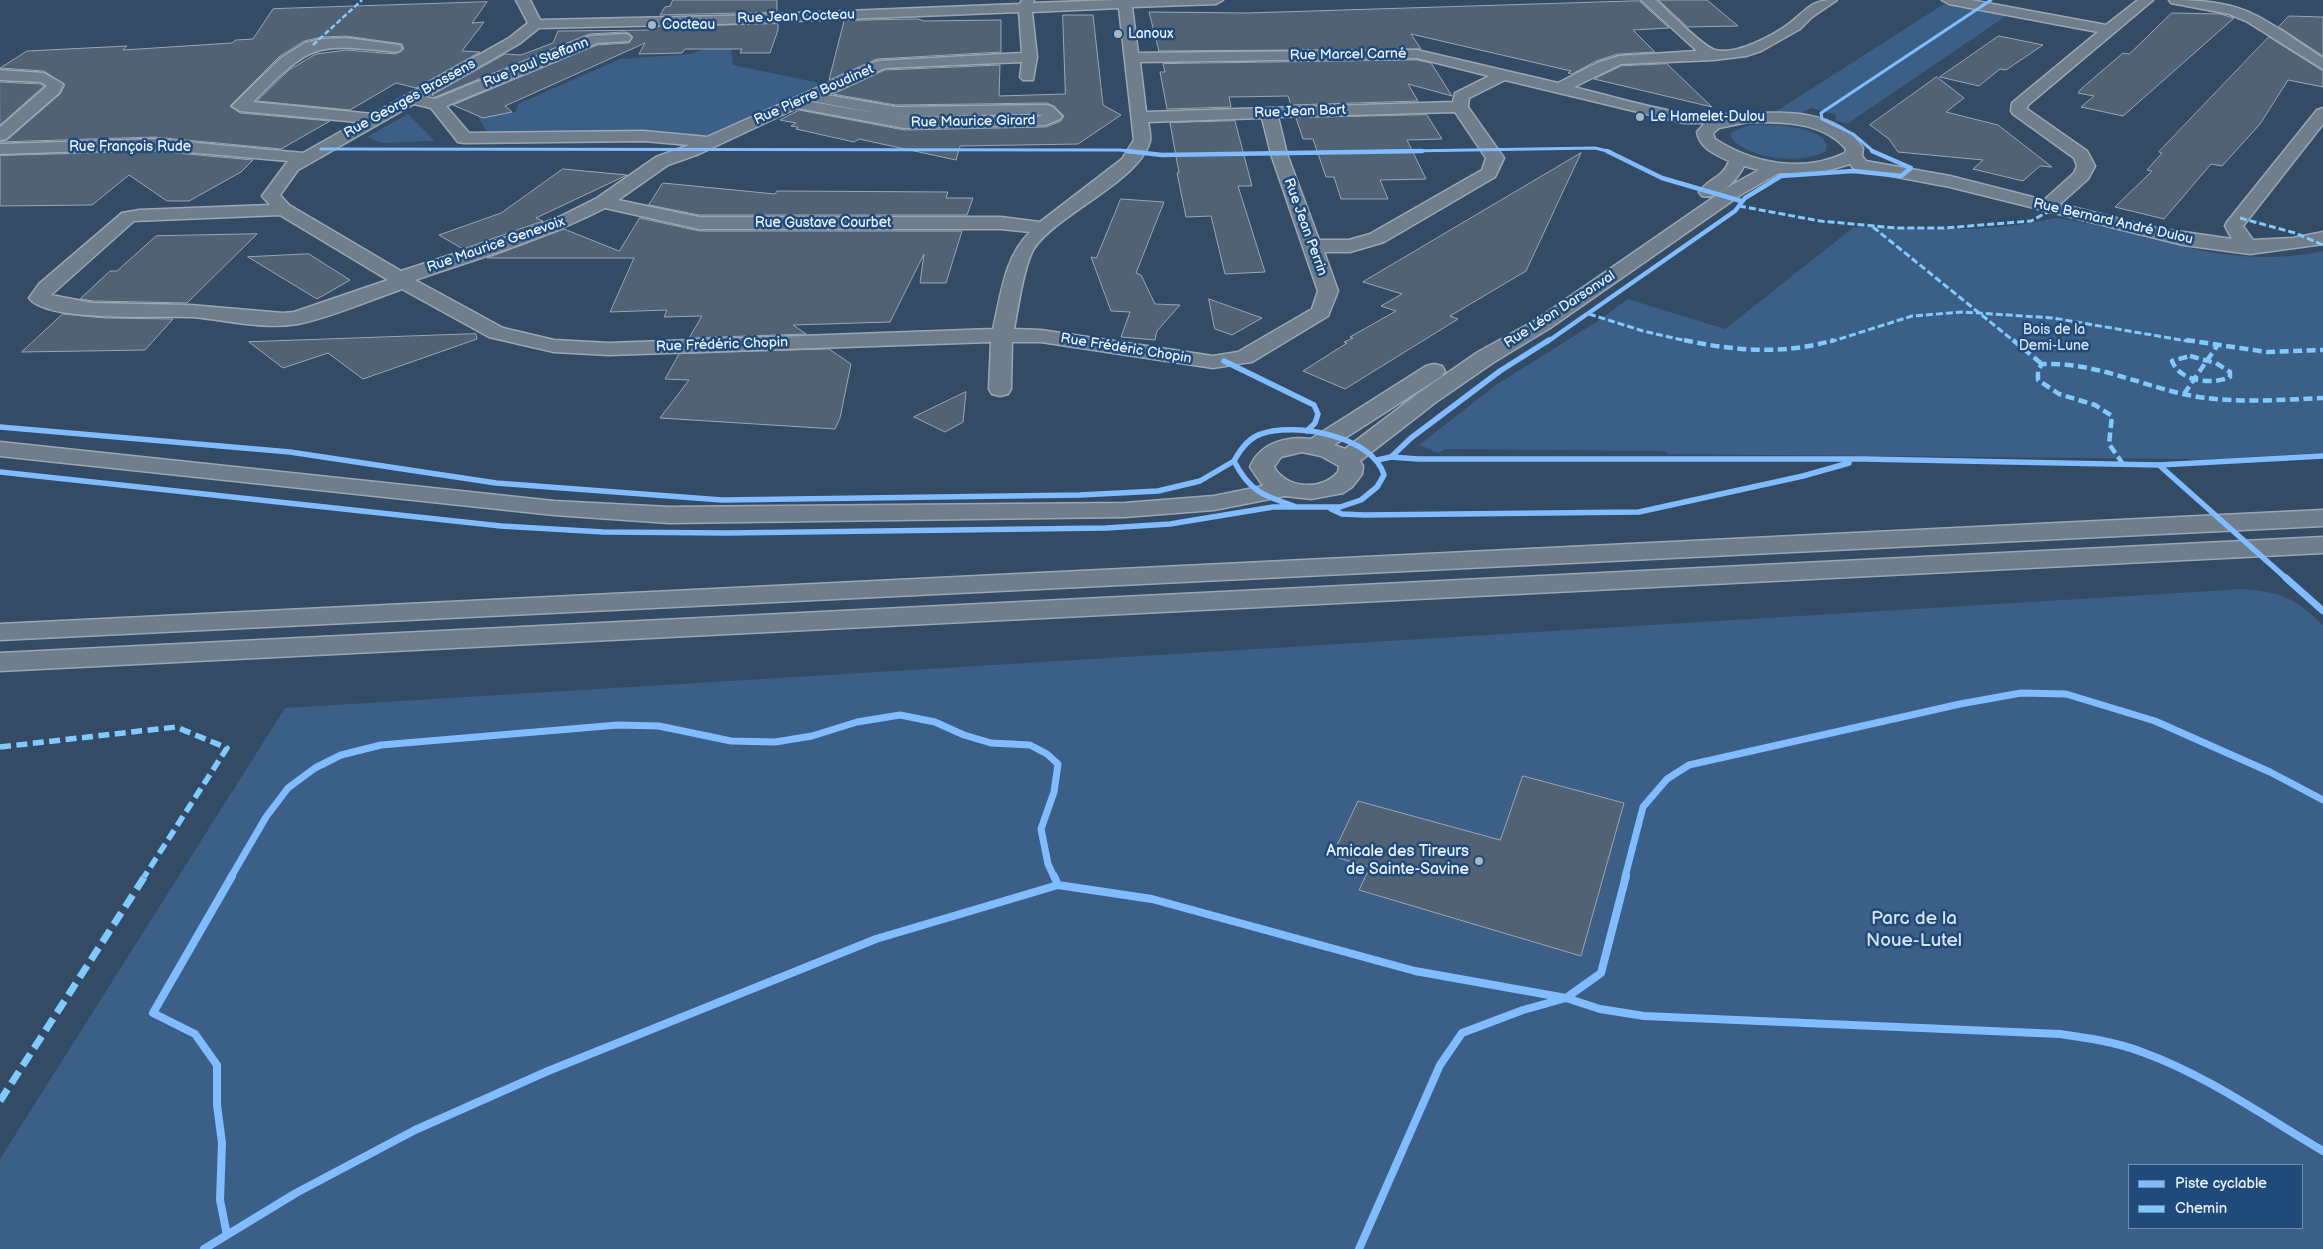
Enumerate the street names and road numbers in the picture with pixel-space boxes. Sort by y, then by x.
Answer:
street label: Rue Jean Cocteau [737,7,855,27]
street label: Rue Paul Steffann [481,34,591,92]
street label: Rue Marcel Carné [1290,46,1406,64]
street label: Rue Georges Brassens [341,56,479,142]
street label: Rue Pierre Boudinet [752,61,876,129]
street label: Rue Jean Bart [1254,102,1346,122]
street label: Rue Maurice Girard [910,113,1036,131]
street label: Rue François Rude [69,139,191,155]
street label: Rue Jean Perrin [1280,176,1330,278]
street label: Rue Bernard André Dulou [2032,195,2194,249]
street label: Rue Maurice Genevoix [425,213,567,277]
street label: Rue Gustave Courbet [755,215,891,231]
street label: Rue Léon Darsonval [1501,268,1619,352]
street label: Rue Frédéric Chopin [1059,330,1193,368]
street label: Rue Frédéric Chopin [656,334,788,356]

